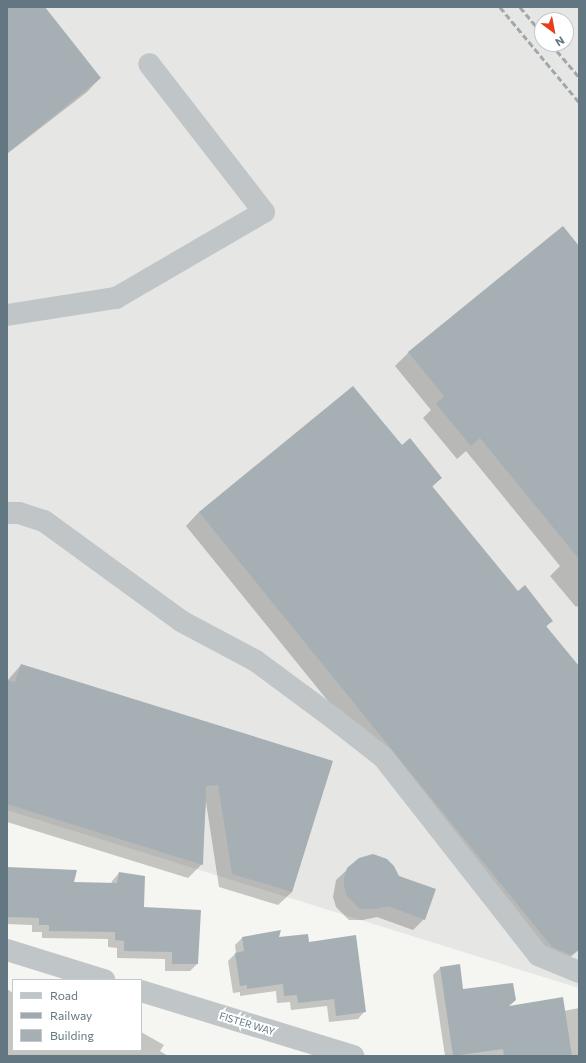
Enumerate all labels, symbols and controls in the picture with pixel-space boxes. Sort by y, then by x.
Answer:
north arrow [534,12,574,52]
text: N [553,34,567,49]
legend [12,979,142,1051]
text: Road [50,988,78,1002]
text: Railway [50,1008,92,1022]
street label: FISTER WAY [218,1010,276,1038]
text: Building [50,1028,94,1042]

